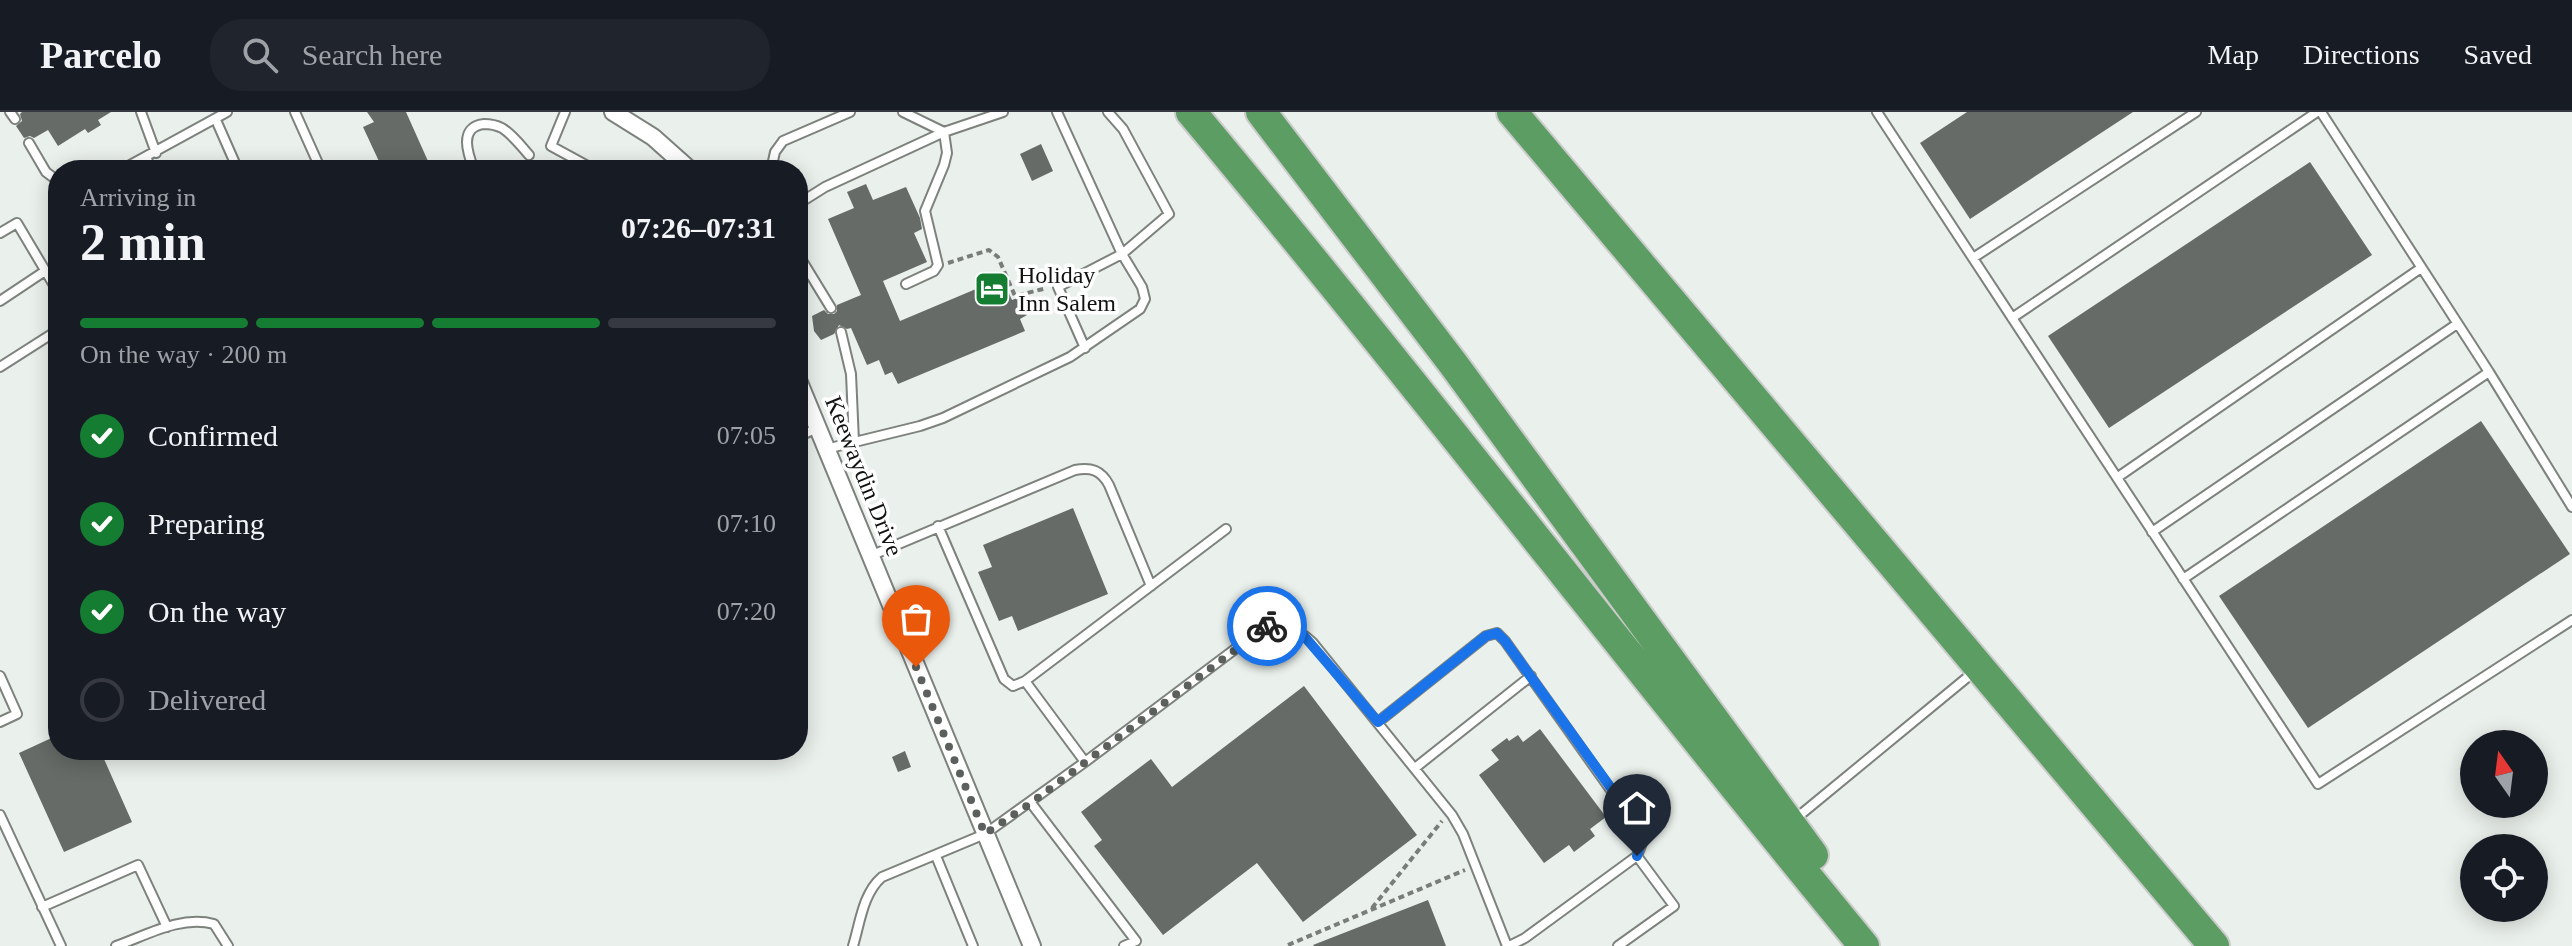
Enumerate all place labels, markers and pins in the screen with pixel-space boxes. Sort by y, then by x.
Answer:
place label: Holiday Inn Salem [1018,262,1116,316]
hotel icon: Holiday Inn Salem [973,270,1011,308]
pin [882,585,950,667]
pin [1603,774,1671,856]

